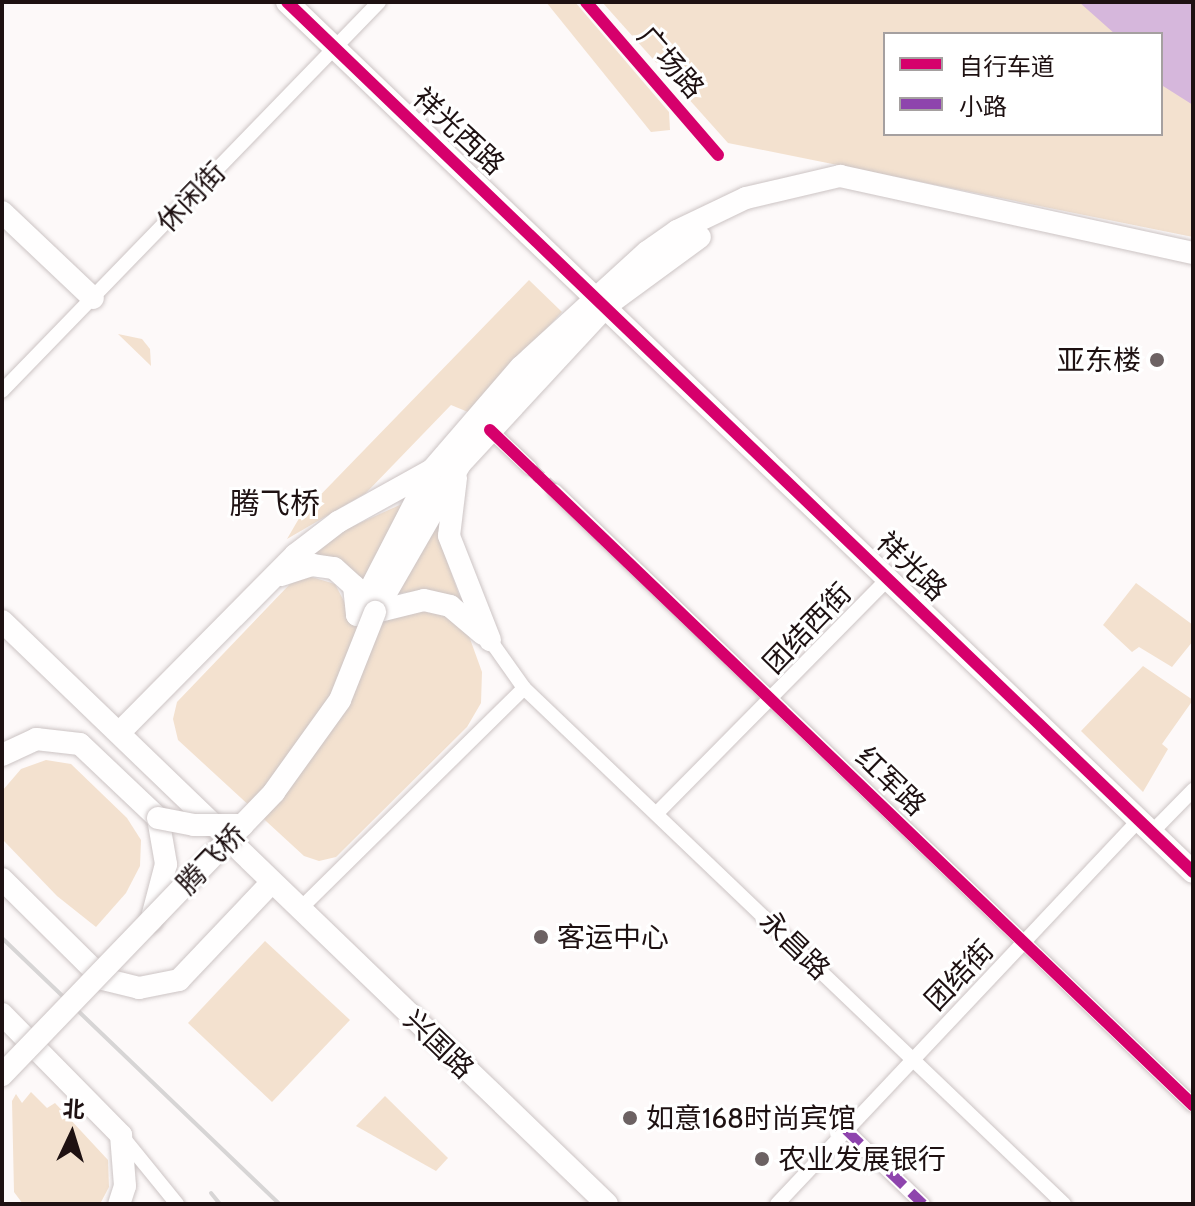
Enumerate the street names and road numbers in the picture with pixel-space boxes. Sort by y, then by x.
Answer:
street label: 广场路 [631,19,711,105]
street label: 祥光西路 [407,81,511,181]
street label: 休闲街 [150,155,232,239]
street label: 祥光路 [870,525,954,607]
street label: 团结西街 [756,576,858,680]
street label: 红军路 [849,740,933,822]
street label: 腾飞桥 [170,817,252,901]
street label: 永昌路 [753,904,837,986]
street label: 团结街 [918,933,1000,1017]
street label: 兴国路 [397,1003,481,1085]

